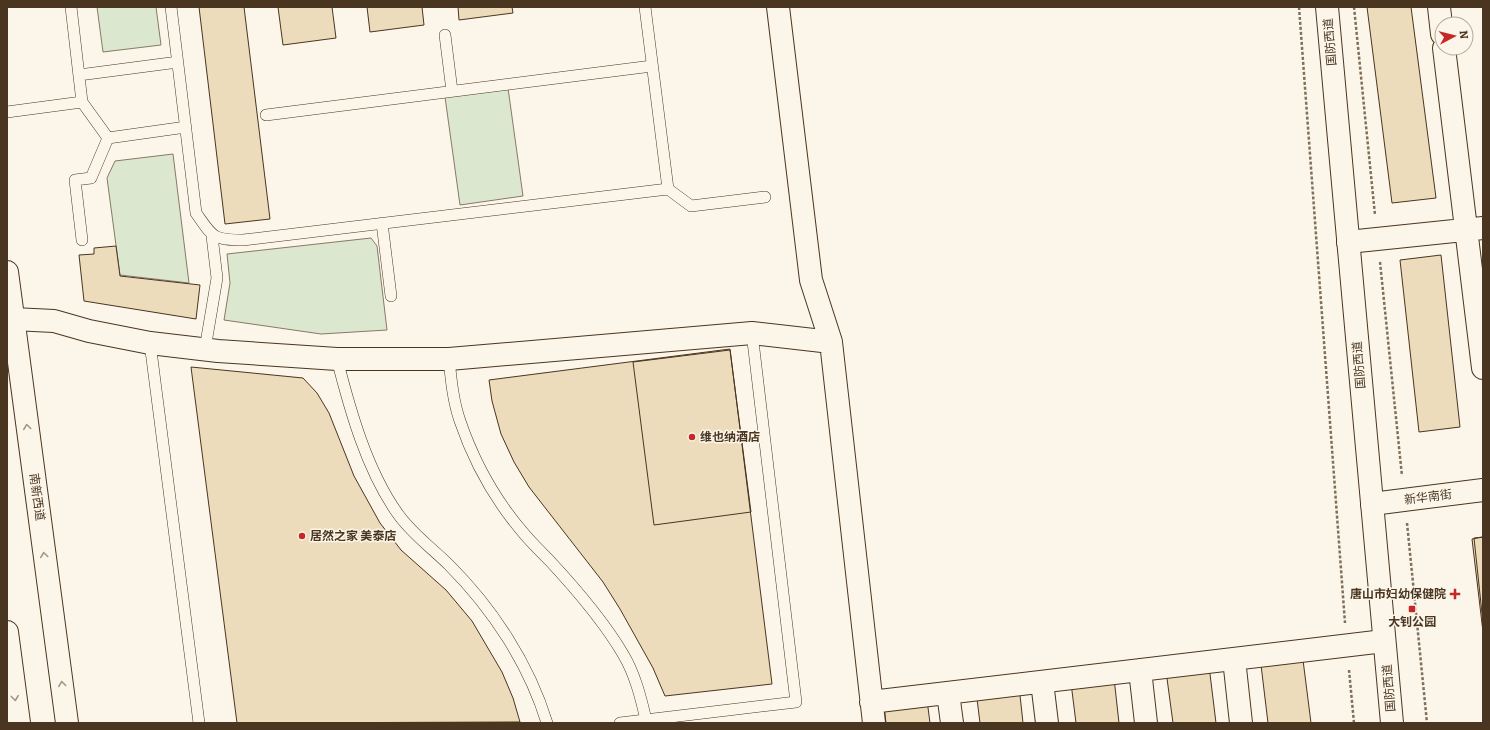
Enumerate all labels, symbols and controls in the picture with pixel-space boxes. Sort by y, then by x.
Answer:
north arrow [1434,16,1474,56]
street label: 国防西道 [1321,17,1339,67]
text: N [1456,30,1470,40]
street label: 国防西道 [1350,340,1368,390]
one-way arrow [23,424,32,430]
place label: 维也纳酒店 [700,430,760,444]
marker: 维也纳酒店 [687,432,697,442]
street label: 南新西道 [27,472,47,522]
street label: 新华南街 [1403,487,1453,507]
place label: 居然之家 美泰店 [310,529,396,543]
marker: 居然之家 美泰店 [297,531,307,541]
one-way arrow [40,552,49,559]
place label: 唐山市妇幼保健院 [1350,587,1446,601]
marker: 唐山市妇幼保健院 [1449,588,1461,600]
marker: 大钊公园 [1407,604,1417,614]
place label: 大钊公园 [1388,615,1436,629]
street label: 国防西道 [1380,663,1398,713]
one-way arrow [58,681,67,687]
one-way arrow [11,695,20,701]

